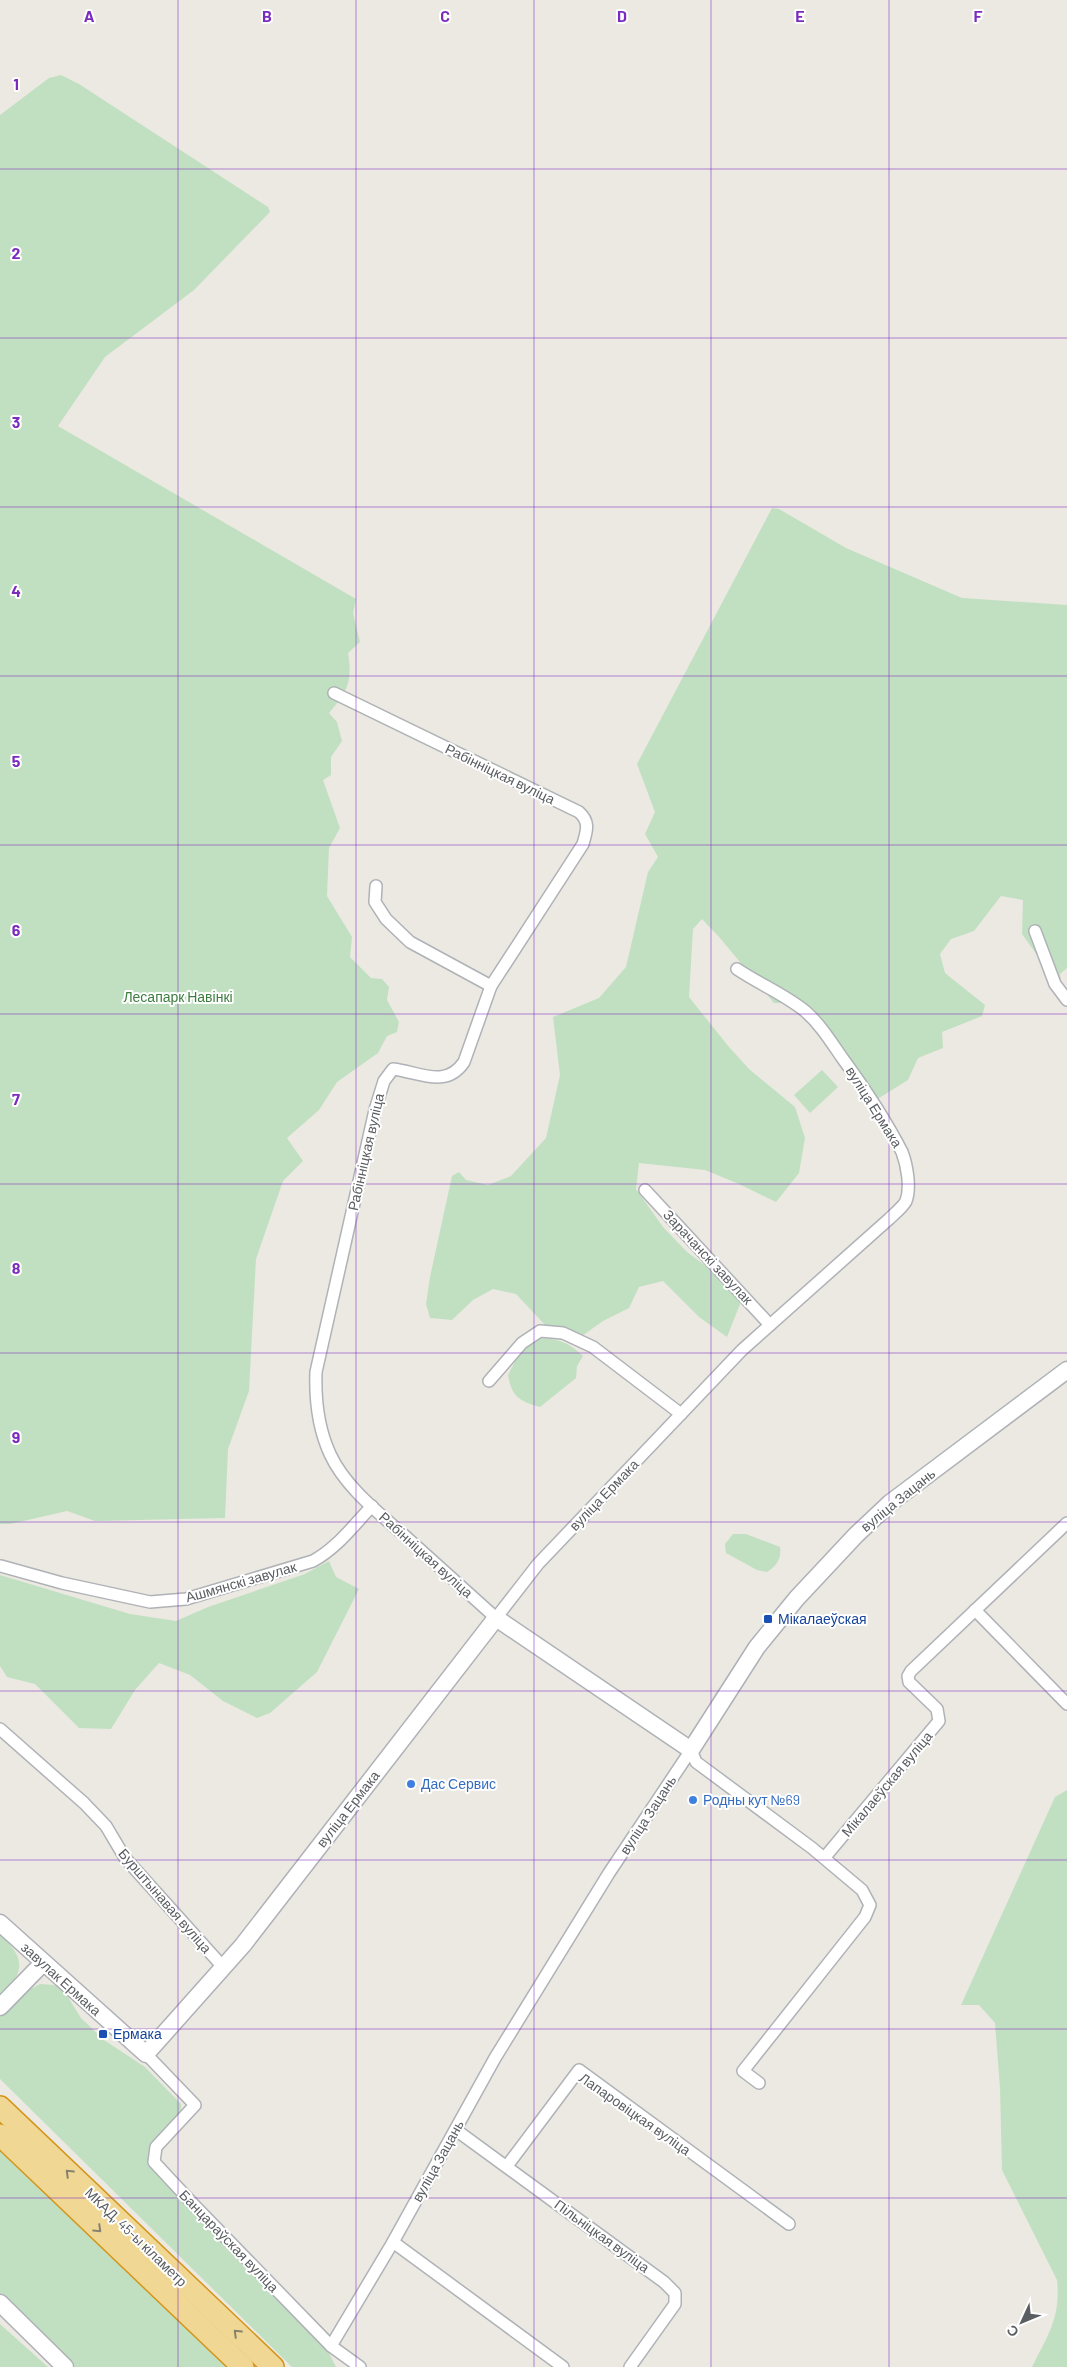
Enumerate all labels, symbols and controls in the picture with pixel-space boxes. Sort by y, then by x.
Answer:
text: A [84,6,95,25]
text: B [262,6,272,25]
text: C [440,6,450,25]
text: D [617,6,627,25]
text: E [795,6,805,25]
text: F [974,6,983,25]
text: 1 [13,74,19,93]
text: 2 [12,243,21,262]
text: 3 [12,412,20,431]
text: 4 [11,581,21,600]
street label: Рабінніцкая вуліца [443,740,558,808]
text: 5 [12,751,21,770]
text: 6 [12,920,21,939]
park label: Лесапарк Навінкі [123,988,233,1005]
street label: вуліца Ермака [843,1063,906,1151]
text: 7 [12,1089,20,1108]
street label: Рабінніцкая вуліца [344,1091,387,1212]
street label: Зарачанскі завулак [660,1206,757,1308]
text: 8 [12,1258,21,1277]
text: 9 [12,1427,20,1446]
street label: вуліца Ермака [565,1455,642,1534]
street label: вуліца Зацань [857,1464,938,1535]
street label: Рабінніцкая вуліца [376,1508,477,1601]
street label: Ашмянскі завулак [183,1557,299,1605]
place label: Мікалаеўская [778,1610,867,1627]
marker: Мікалаеўская [762,1613,774,1625]
street label: Мікалаеўская вуліца [838,1727,936,1840]
street label: вуліца Ермака [312,1767,383,1850]
street label: вуліца Зацань [616,1772,679,1857]
place label: Дас Сервис [421,1775,496,1792]
marker: Дас Сервис [405,1778,417,1790]
place label: Родны кут №69 [703,1791,800,1808]
marker: Родны кут №69 [687,1794,699,1806]
street label: Бурштынавая вуліца [115,1845,216,1957]
street label: завулак Ермака [18,1938,105,2019]
place label: Ермака [113,2025,162,2042]
marker: Ермака [97,2028,109,2040]
street label: Лапаровіцкая вуліца [576,2069,694,2159]
street label: вуліца Зацань [408,2117,467,2205]
one-way arrow [66,2170,75,2179]
street label: МКАД, 45-ы кіламетр [82,2184,191,2290]
street label: Банцараўская вуліца [176,2186,283,2295]
street label: Пільніцкая вуліца [552,2196,653,2276]
one-way arrow [93,2223,102,2232]
north arrow [997,2297,1047,2347]
text: С [1003,2322,1022,2341]
one-way arrow [234,2330,243,2339]

